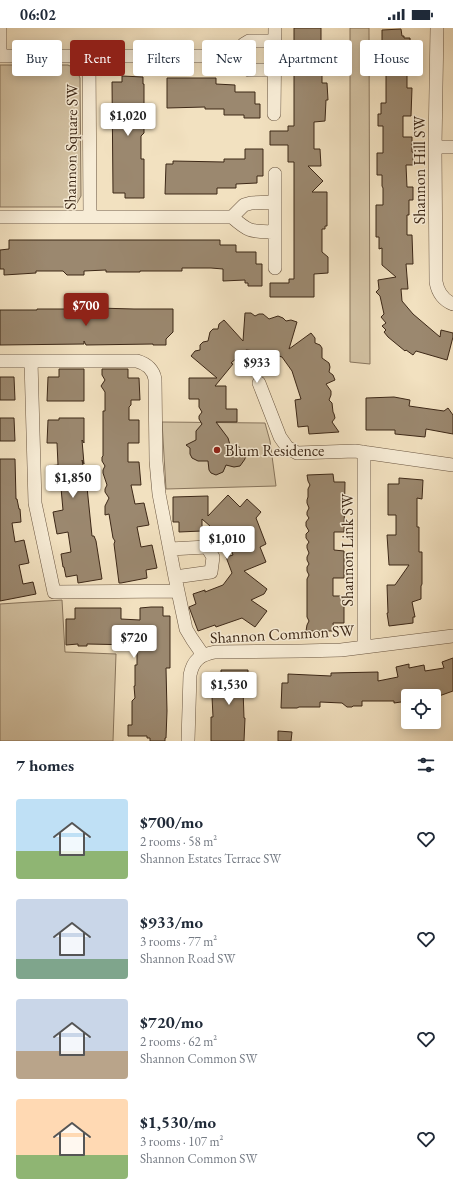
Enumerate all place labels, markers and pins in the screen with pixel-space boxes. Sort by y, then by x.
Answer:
pin: $1,020 [95,103,161,137]
pin: $700 [62,293,110,327]
pin: $933 [233,350,281,384]
place label: Blum Residence [225,440,324,461]
marker: Blum Residence [212,445,222,455]
pin: $1,850 [40,465,106,499]
pin: $1,010 [194,526,260,560]
pin: $720 [110,625,158,659]
pin: $1,530 [196,672,262,706]

